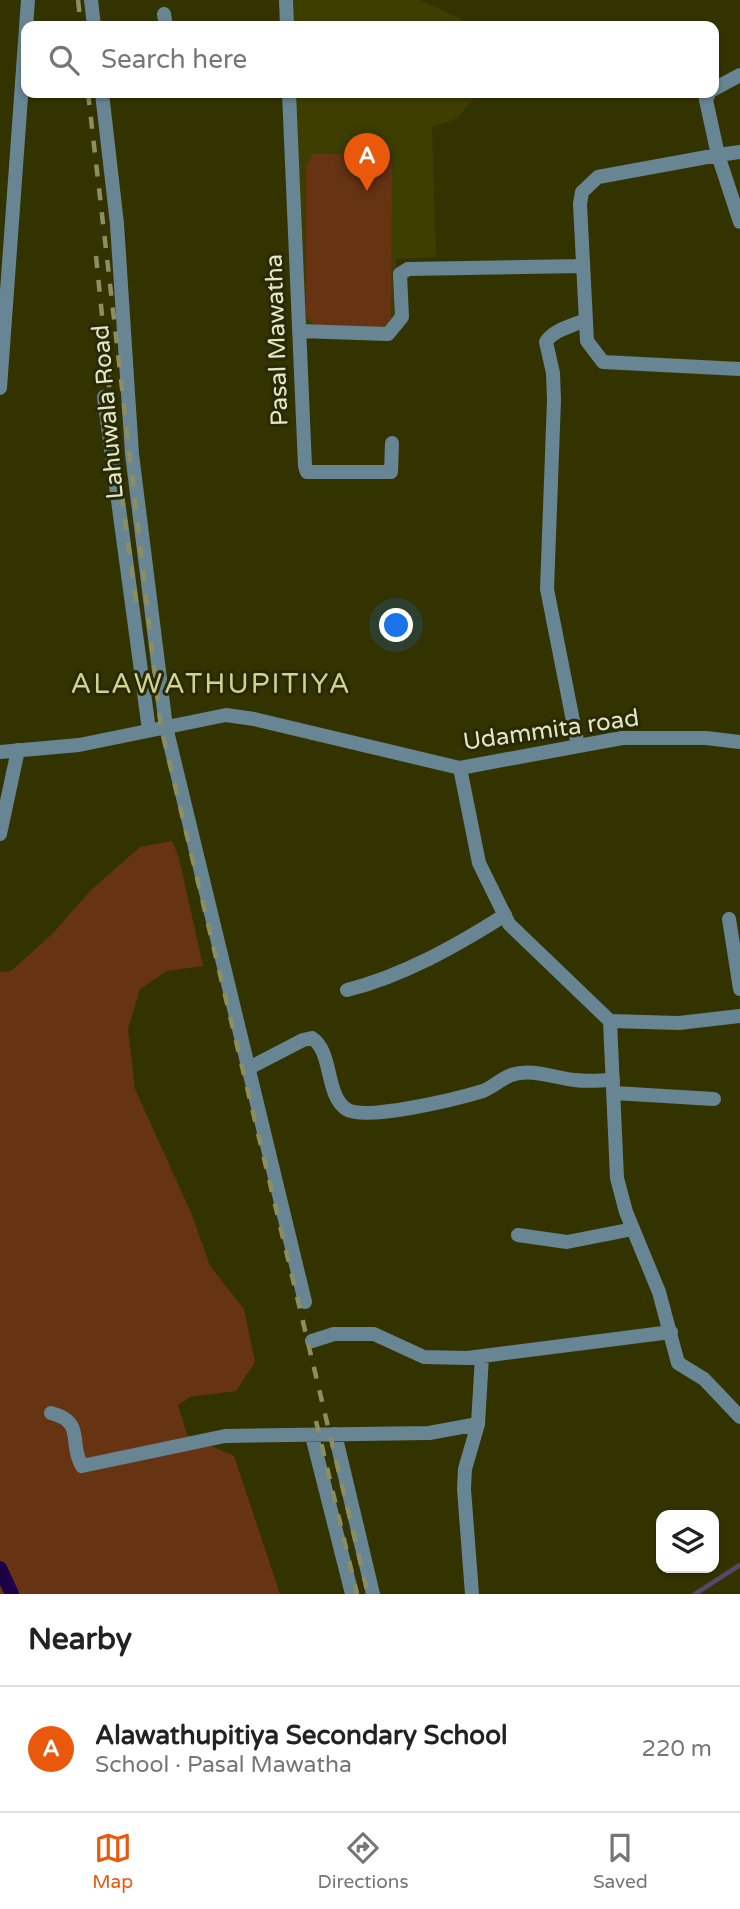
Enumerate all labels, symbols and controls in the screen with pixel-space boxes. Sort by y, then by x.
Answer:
search box [21,21,719,98]
icon: search [45,41,83,79]
text: Search here [101,44,247,75]
pin: A [344,133,390,191]
street label: Pasal Mawatha [260,254,294,426]
street label: Lahuwala Road [86,324,130,500]
your location [379,608,413,642]
district label: ALAWATHUPITIYA [70,667,352,701]
street label: Udammita road [461,703,641,757]
map controls [656,1510,719,1573]
button: layers [656,1510,719,1573]
text: Nearby [28,1621,132,1658]
text: Alawathupitiya Secondary School [95,1720,507,1751]
text: A [42,1735,60,1763]
text: 220 m [642,1735,712,1763]
text: School · Pasal Mawatha [95,1751,352,1779]
tab: Map [92,1829,133,1893]
tab: Directions [318,1829,409,1893]
tab: Saved [593,1829,648,1893]

